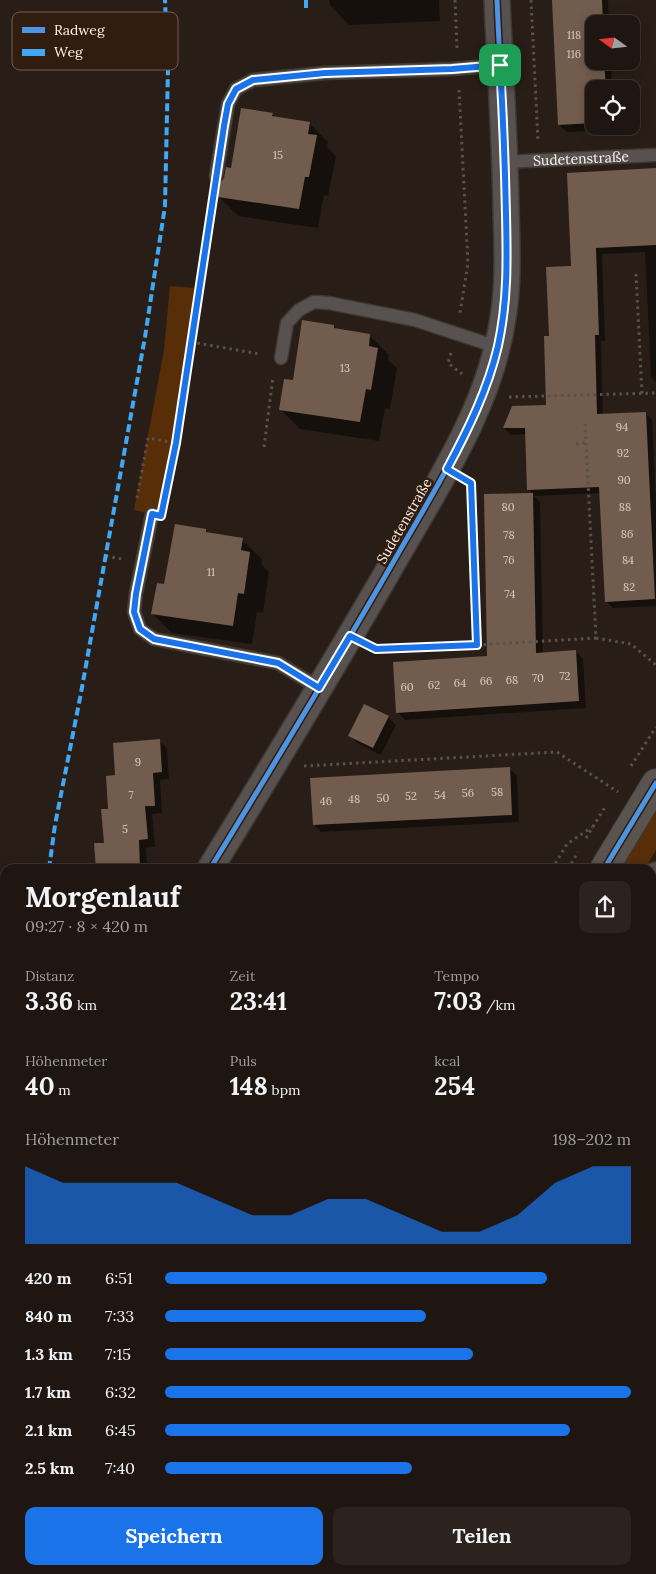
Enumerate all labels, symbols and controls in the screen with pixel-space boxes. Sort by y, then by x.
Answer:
legend [12,12,178,70]
north arrow [585,15,640,70]
map controls [585,15,640,135]
text: Radweg [54,21,105,39]
house number: 118 [567,28,581,42]
text: Weg [54,43,83,61]
pin [479,44,521,86]
house number: 116 [567,47,581,61]
icon: arrive [486,51,514,79]
button: locate [585,80,640,135]
street label: Sudetenstraße [533,147,630,170]
house number: 15 [273,148,283,162]
house number: 13 [340,361,350,375]
house number: 94 [616,420,628,434]
house number: 92 [617,446,629,460]
house number: 90 [617,473,631,487]
street label: Sudetenstraße [372,475,436,567]
house number: 80 [501,500,515,514]
house number: 88 [619,500,631,514]
house number: 86 [621,527,633,541]
house number: 78 [503,528,515,542]
house number: 76 [503,553,515,567]
house number: 84 [622,553,634,567]
house number: 11 [207,565,215,579]
house number: 82 [623,580,635,594]
house number: 74 [505,587,515,601]
house number: 72 [560,669,571,683]
house number: 70 [532,671,544,685]
house number: 68 [506,673,518,687]
house number: 66 [480,674,492,688]
house number: 64 [454,676,466,690]
house number: 62 [428,678,440,692]
house number: 60 [400,680,414,694]
house number: 9 [135,755,141,769]
house number: 58 [491,785,503,799]
house number: 56 [462,786,474,800]
house number: 7 [128,788,134,802]
house number: 54 [434,788,446,802]
house number: 52 [405,789,417,803]
house number: 50 [377,791,390,805]
house number: 48 [348,792,360,806]
house number: 46 [320,794,332,808]
house number: 5 [122,822,128,836]
text: Morgenlauf [25,879,180,915]
button: share [579,881,631,933]
text: 09:27 · 8 × 420 m [25,916,148,936]
text: Distanz [25,967,74,985]
text: Zeit [230,967,255,985]
text: Tempo [434,967,479,985]
text: 3.36 [25,985,73,1017]
text: 23:41 [230,985,287,1017]
text: 7:03 [434,985,482,1017]
text: km [73,996,97,1014]
text: /km [482,996,516,1014]
text: Höhenmeter [25,1052,107,1070]
text: Puls [230,1052,257,1070]
text: kcal [434,1052,460,1070]
text: 40 [25,1070,55,1102]
text: 148 [230,1070,268,1102]
text: 254 [434,1070,475,1102]
text: m [55,1081,71,1099]
text: bpm [268,1081,301,1099]
text: Höhenmeter [25,1129,119,1149]
text: 198–202 m [552,1129,631,1149]
text: 420 m [25,1268,71,1288]
text: 6:51 [105,1268,133,1288]
text: 840 m [25,1306,72,1326]
text: 7:33 [105,1306,134,1326]
text: 1.3 km [25,1344,73,1364]
text: 7:15 [105,1344,131,1364]
text: 1.7 km [25,1382,71,1402]
text: 6:32 [105,1382,136,1402]
text: 2.1 km [25,1420,72,1440]
text: 6:45 [105,1420,136,1440]
text: 2.5 km [25,1458,74,1478]
text: 7:40 [105,1458,135,1478]
button: Speichern [25,1507,323,1565]
button: Teilen [333,1507,631,1565]

